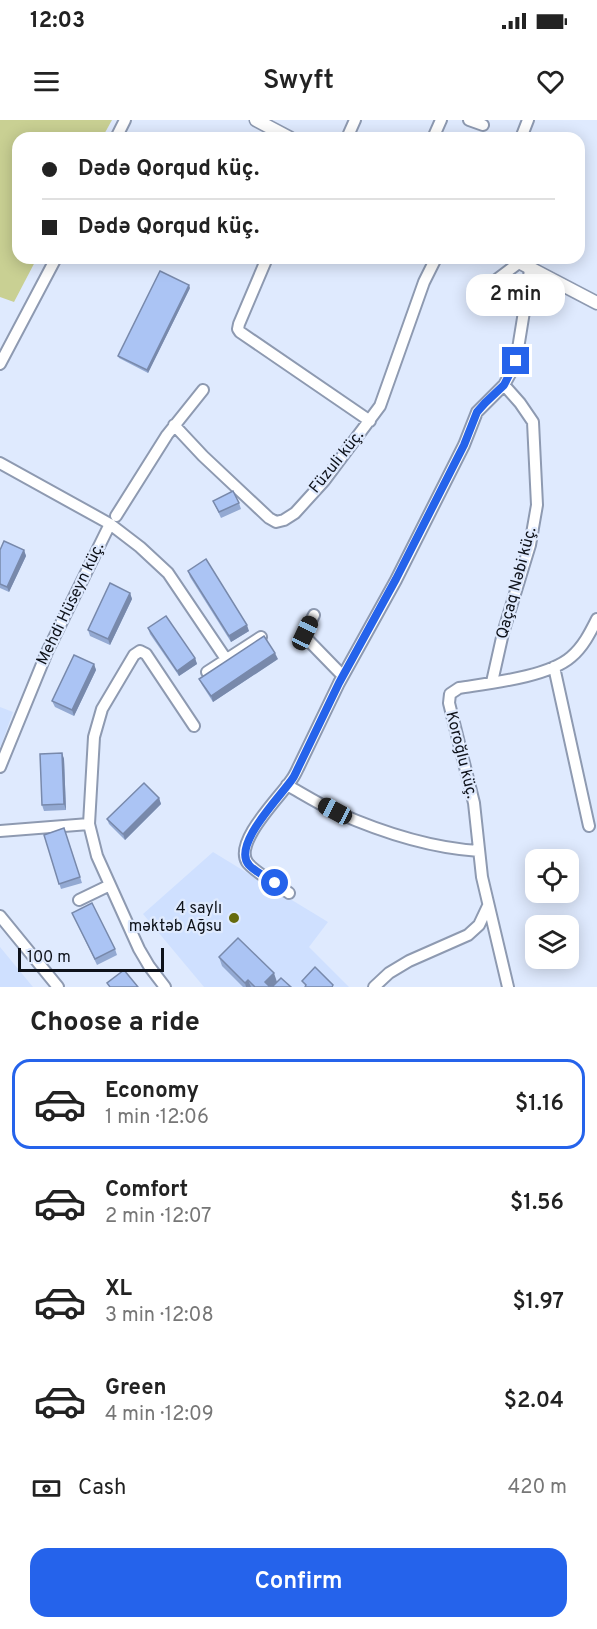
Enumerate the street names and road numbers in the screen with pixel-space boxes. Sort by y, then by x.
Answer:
street label: Füzuli küç. [305,426,369,498]
street label: Qaçaq Nəbi küç. [492,525,542,641]
street label: Mehdi Hüseyn küç. [33,539,109,669]
street label: Koroğlu küç. [441,709,481,801]

